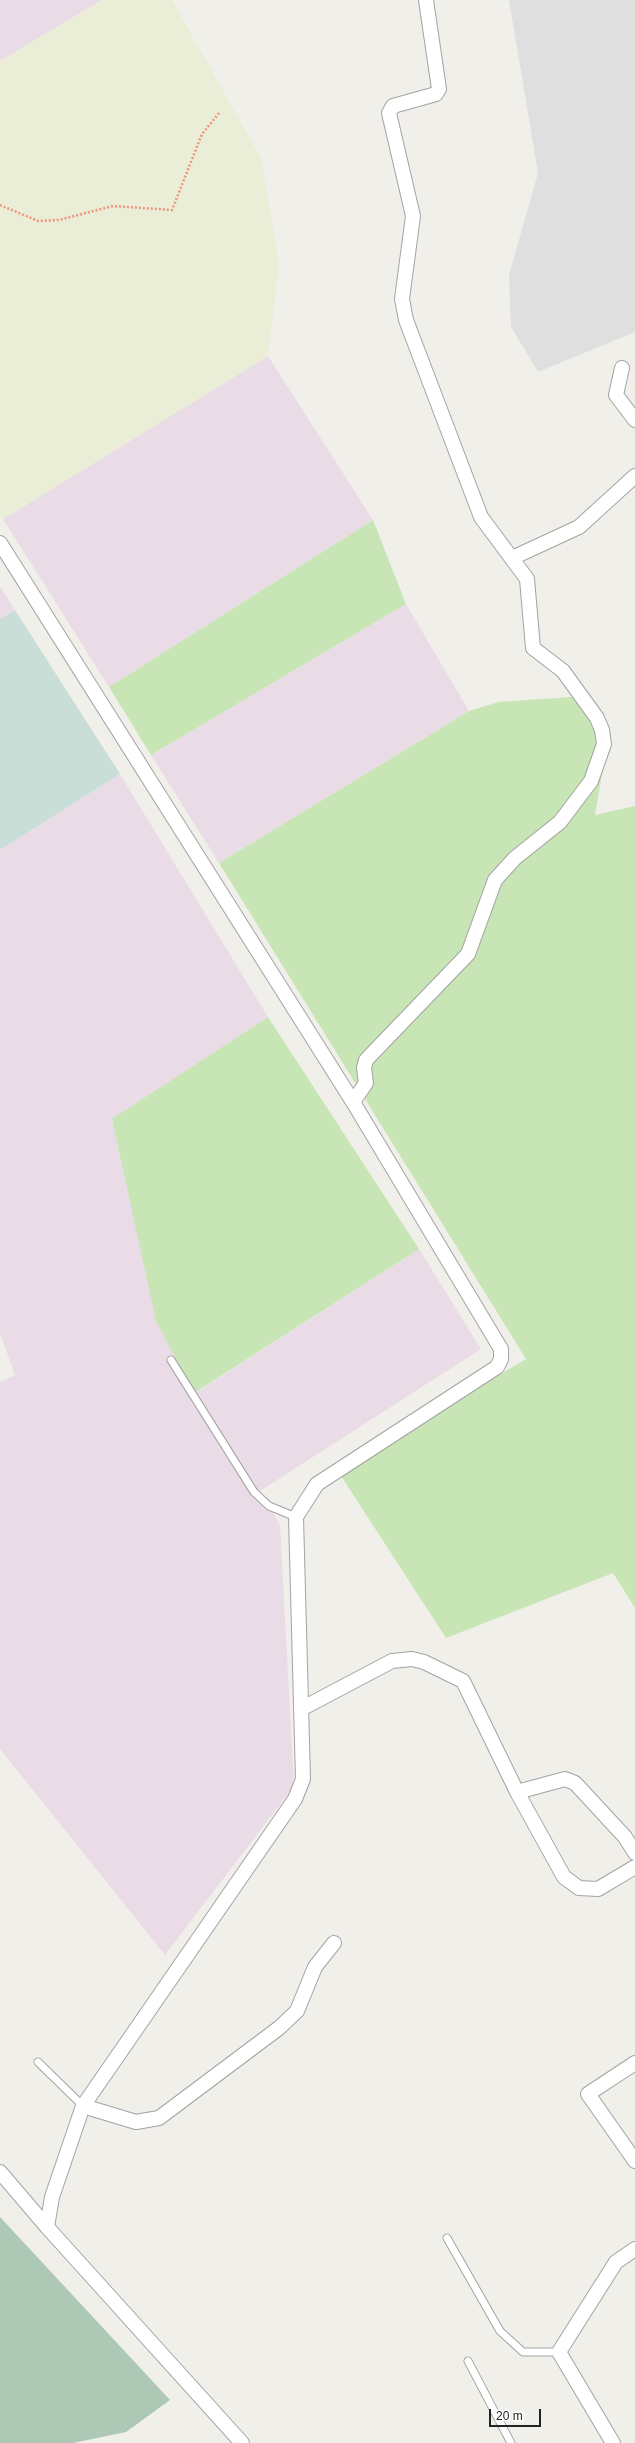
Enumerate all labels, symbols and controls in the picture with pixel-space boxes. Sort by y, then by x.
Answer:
scale bar [491,2401,543,2427]
text: 20 m [496,2409,523,2423]

